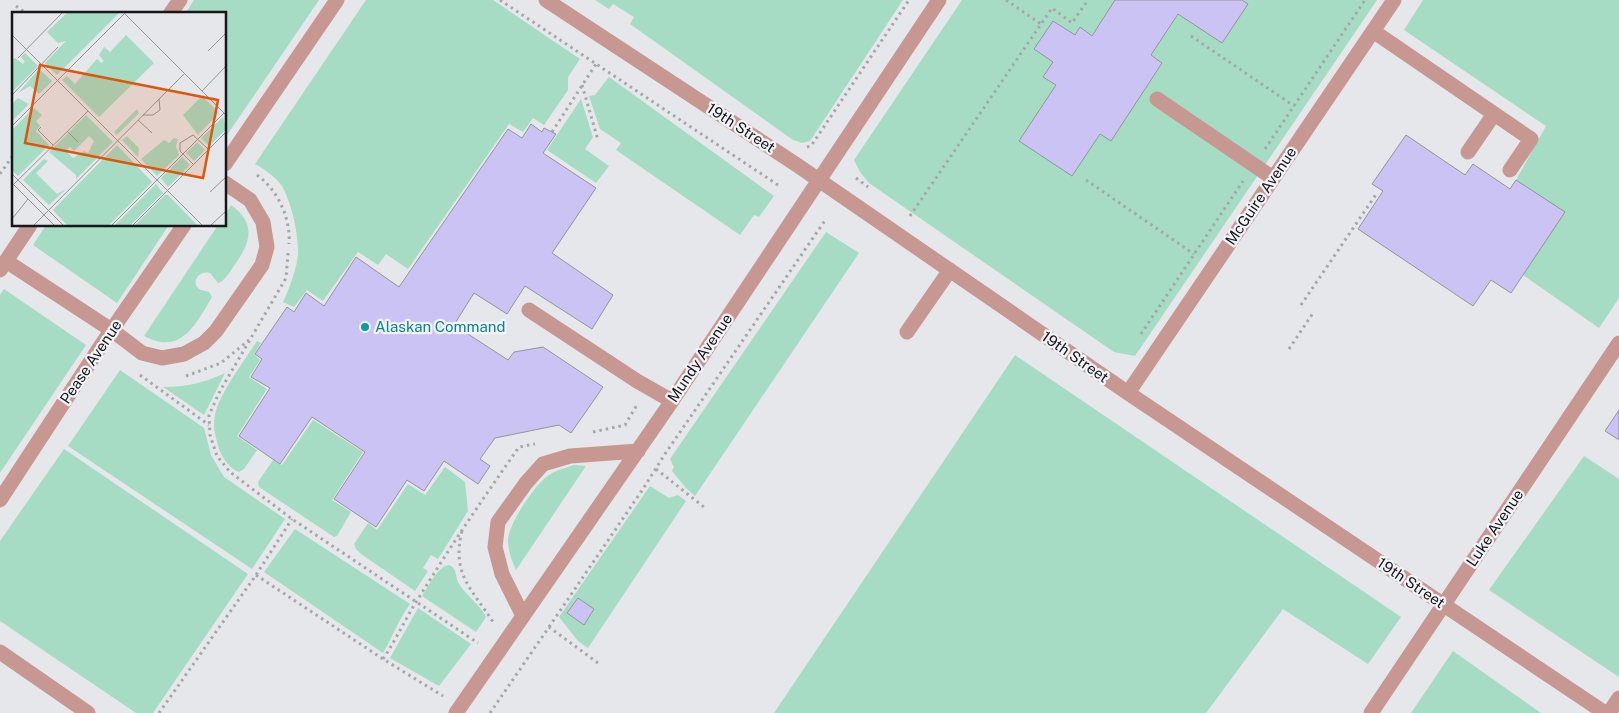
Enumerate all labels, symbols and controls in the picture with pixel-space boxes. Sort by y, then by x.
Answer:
inset map [12,12,226,226]
street label: 19th Street [704,99,778,156]
street label: McGuire Avenue [1222,144,1300,248]
street label: Mundy Avenue [664,310,735,405]
street label: Pease Avenue [56,317,125,407]
place label: Alaskan Command [375,318,505,335]
marker: Alaskan Command [359,321,371,333]
street label: 19th Street [1039,327,1112,386]
street label: Luke Avenue [1463,486,1527,569]
street label: 19th Street [1374,554,1448,611]

